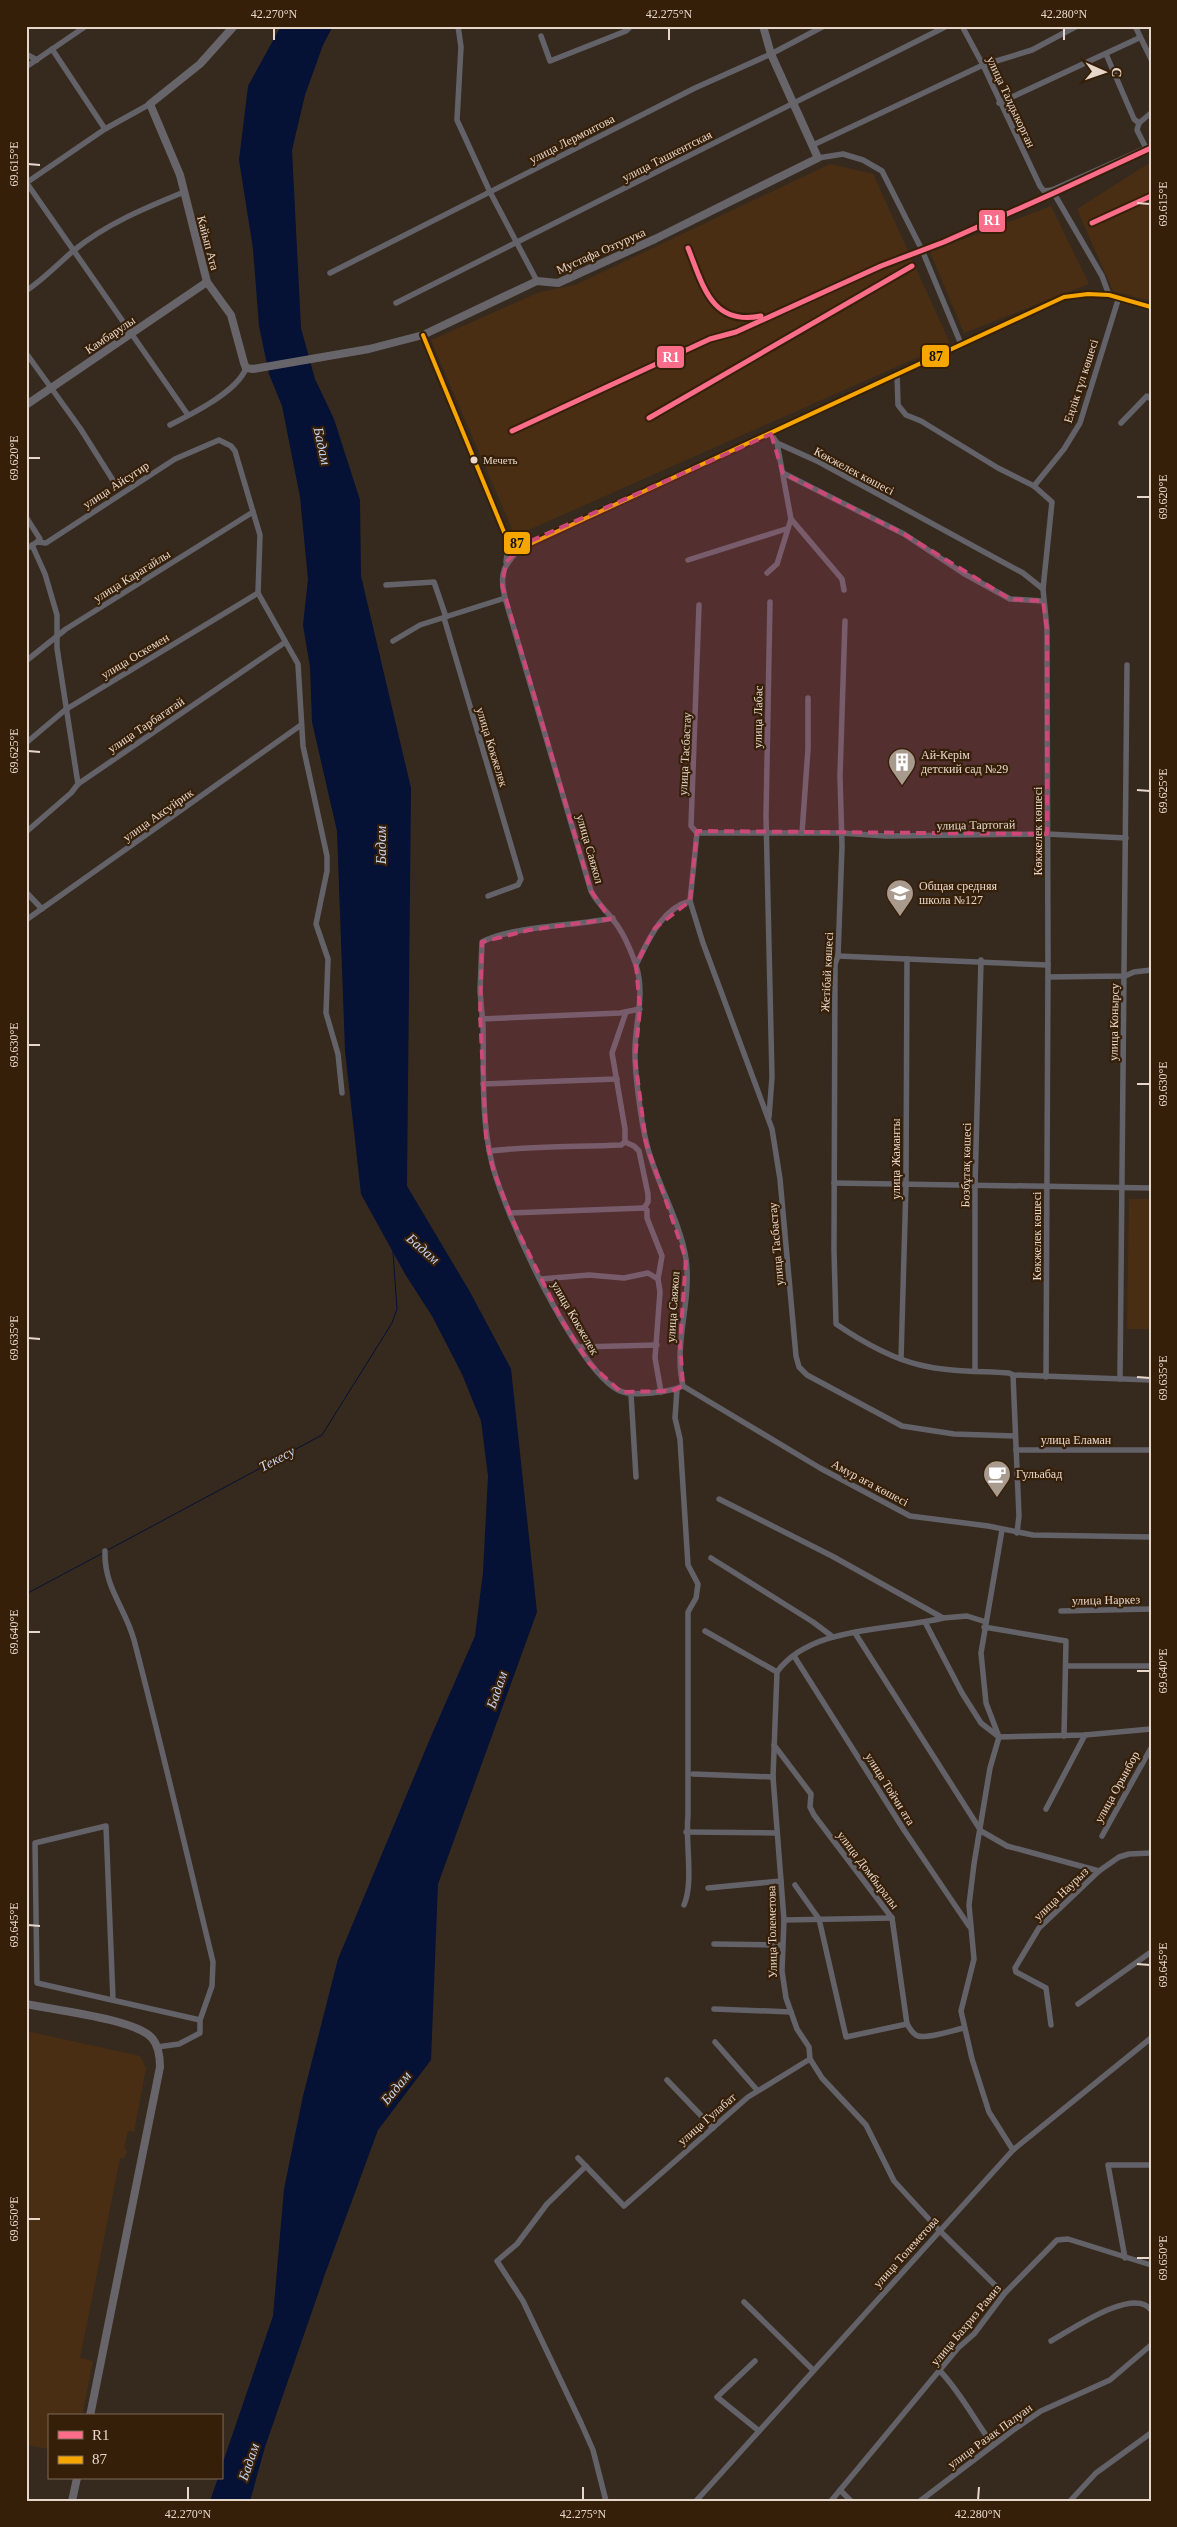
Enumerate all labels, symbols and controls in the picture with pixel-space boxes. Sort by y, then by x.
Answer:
text: 42.270°N [251,7,298,21]
text: 42.275°N [646,7,693,21]
text: 42.280°N [1041,7,1088,21]
north arrow [1080,48,1130,98]
street label: улица Талдыкорган [984,54,1039,150]
text: С [1109,67,1124,78]
street label: улица Лермонтова [527,111,618,167]
street label: улица Ташкентская [620,127,715,185]
text: 69.615°E [7,141,21,187]
text: 69.615°E [1156,181,1170,227]
line badge: R1 [978,209,1006,233]
text: R1 [983,213,1001,228]
street label: Кайып Ата [194,214,222,272]
street label: Мустафа Озтурука [554,225,648,277]
street label: Камбарулы [82,313,138,357]
street label: Еңлік гүл көшесі [1061,337,1101,425]
line badge: 87 [921,344,950,368]
line badge: R1 [656,345,685,369]
text: 87 [929,349,943,364]
text: R1 [662,350,680,365]
water label: Бадам [310,425,333,466]
text: 69.620°E [7,435,21,481]
street label: Көкжелек көшесі [812,444,897,498]
place label: Мечеть [483,454,517,466]
marker: Мечеть [469,455,479,465]
street label: улица Айсугир [80,458,152,512]
text: 69.620°E [1156,474,1170,520]
line badge: 87 [503,531,531,555]
text: 87 [510,536,524,551]
street label: улица Карагайлы [91,547,173,605]
street label: улица Оскемен [98,630,172,682]
street label: улица Лабас [750,685,766,749]
street label: улица Тарбагатай [105,694,187,756]
street label: улица Кокжелек [473,706,511,789]
street label: улица Тасбастау [676,712,694,796]
text: 69.625°E [7,728,21,774]
building icon: Ай-Керім детский сад №29 [887,747,917,786]
place label: Ай-Керім детский сад №29 [921,748,1008,776]
text: 69.625°E [1156,768,1170,814]
street label: улица Аксуйрик [120,785,196,844]
street label: Көкжелек көшесі [1031,786,1045,875]
street label: улица Саяжол [573,813,607,885]
street label: улица Тартогай [937,817,1016,833]
water label: Бадам [374,826,389,865]
school or university icon: Общая средняя школа №127 [885,878,915,917]
place label: Общая средняя школа №127 [919,879,997,907]
street label: Жетібай көшесі [818,931,836,1012]
street label: улица Конырсу [1106,983,1122,1061]
text: 69.630°E [7,1022,21,1068]
text: 69.630°E [1156,1061,1170,1107]
street label: улица Жаманты [889,1119,903,1199]
street label: Бозбұтақ көшесі [958,1122,974,1207]
street label: Көкжелек көшесі [1030,1191,1044,1280]
street label: улица Тасбастау [765,1202,787,1286]
water label: Бадам [403,1230,442,1267]
street label: улица Саяжол [664,1271,682,1343]
street label: улица Кокжелек [548,1279,602,1357]
text: 69.635°E [7,1315,21,1361]
text: 69.635°E [1156,1355,1170,1401]
street label: улица Еламан [1041,1433,1112,1447]
water label: Текесу [257,1443,298,1475]
street label: Амур аға көшесі [829,1457,911,1509]
cafe icon: Гульабад [982,1459,1012,1498]
place label: Гульабад [1016,1467,1062,1481]
street label: улица Наркез [1072,1592,1141,1608]
text: 69.640°E [7,1609,21,1655]
text: 69.640°E [1156,1648,1170,1694]
water label: Бадам [483,1669,510,1711]
street label: улица Орынбор [1092,1749,1142,1825]
street label: улица Тойчи ата [862,1750,918,1828]
street label: улица Домбыралы [834,1828,902,1912]
street label: улица Наурыз [1031,1864,1092,1924]
street label: Улица Толеметова [764,1885,780,1978]
text: 69.645°E [7,1902,21,1948]
text: 69.645°E [1156,1942,1170,1988]
water label: Бадам [377,2068,414,2108]
street label: улица Гулабат [675,2090,739,2148]
text: 69.650°E [7,2196,21,2242]
street label: улица Толеметова [870,2213,942,2291]
text: 69.650°E [1156,2235,1170,2281]
street label: улица Бахриз Рамиз [928,2281,1004,2368]
street label: улица Разак Палуан [945,2400,1036,2471]
legend [48,2414,222,2480]
text: R1 [92,2427,110,2443]
water label: Бадам [235,2441,262,2483]
text: 87 [92,2451,108,2467]
text: 42.270°N [165,2507,212,2521]
text: 42.275°N [560,2507,607,2521]
text: 42.280°N [955,2507,1002,2521]

